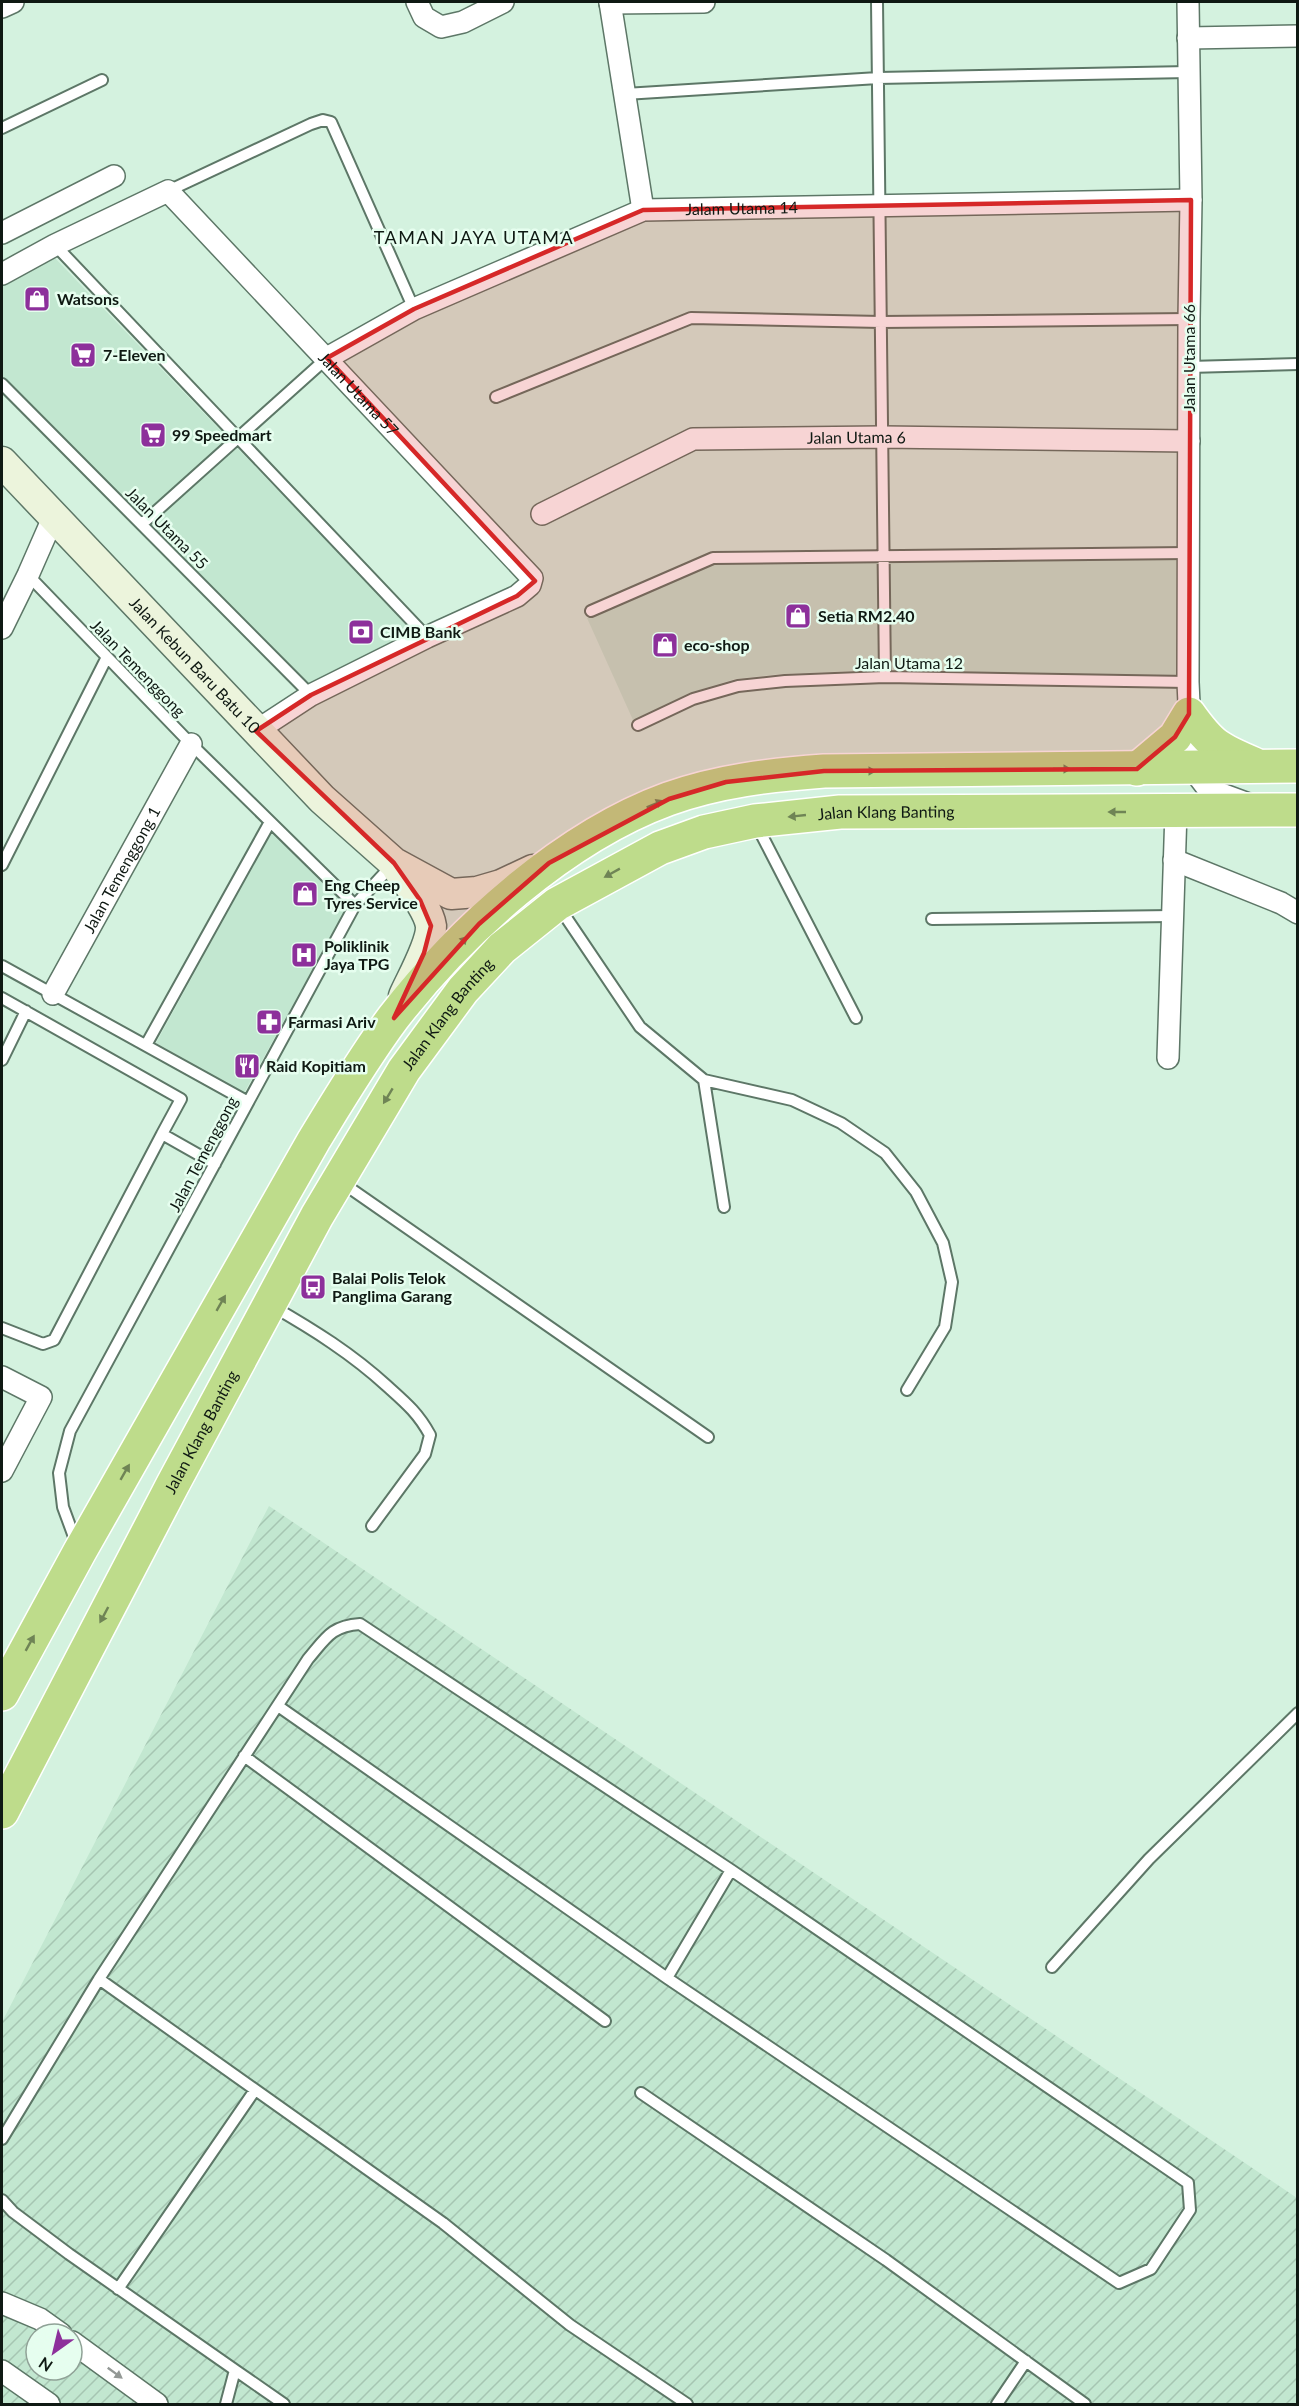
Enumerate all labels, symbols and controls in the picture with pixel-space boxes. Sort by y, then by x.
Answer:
street label: Jalam Utama 14 [685,197,798,218]
district label: TAMAN JAYA UTAMA [374,226,574,248]
shop icon: Watsons [22,284,52,314]
place label: Watsons [57,289,119,308]
street label: Jalan Utama 66 [1179,304,1198,412]
supermarket icon: 7-Eleven [68,340,98,370]
place label: 7-Eleven [103,345,166,364]
street label: Jalan Utama 57 [315,347,403,439]
supermarket icon: 99 Speedmart [138,420,168,450]
place label: 99 Speedmart [172,425,272,444]
street label: Jalan Utama 6 [807,427,906,447]
street label: Jalan Utama 55 [122,483,212,573]
street label: Jalan Kebun Baru Batu 10 [126,593,264,737]
shop icon: Setia RM2.40 [783,601,813,631]
place label: Setia RM2.40 [818,606,915,625]
street label: Jalan Temenggong [87,615,190,720]
bank icon: CIMB Bank [346,617,376,647]
place label: CIMB Bank [380,622,461,641]
shop icon: eco-shop [650,630,680,660]
place label: eco-shop [684,635,750,654]
street label: Jalan Utama 12 [855,653,963,672]
one-way arrow [1053,764,1072,774]
one-way arrow [858,766,877,776]
one-way arrow [647,799,665,809]
street label: Jalan Klang Banting [817,801,955,823]
street label: Jalan Temenggong 1 [79,803,164,936]
one-way arrow [1108,807,1127,817]
one-way arrow [787,811,806,821]
one-way arrow [603,868,620,878]
place label: Eng Cheep Tyres Service [324,875,418,912]
shop icon: Eng Cheep Tyres Service [290,879,320,909]
place label: Poliklinik Jaya TPG [324,936,389,973]
one-way arrow [453,936,467,950]
hospital icon: Poliklinik Jaya TPG [289,940,319,970]
street label: Jalan Klang Banting [397,954,497,1073]
pharmacy icon: Farmasi Ariv [254,1007,284,1037]
place label: Farmasi Ariv [288,1012,376,1031]
restaurant icon: Raid Kopitiam [232,1051,262,1081]
place label: Raid Kopitiam [266,1056,366,1075]
one-way arrow [383,1088,394,1104]
street label: Jalan Temenggong [164,1093,241,1215]
place label: Balai Polis Telok Panglima Garang [332,1268,452,1305]
bus stop icon: Balai Polis Telok Panglima Garang [298,1272,328,1302]
one-way arrow [216,1294,226,1311]
street label: Jalan Klang Banting [160,1367,241,1497]
one-way arrow [119,1464,129,1481]
one-way arrow [99,1607,109,1624]
one-way arrow [25,1634,35,1651]
north arrow [24,2322,84,2382]
text: N [35,2354,56,2376]
one-way arrow [107,2367,122,2379]

